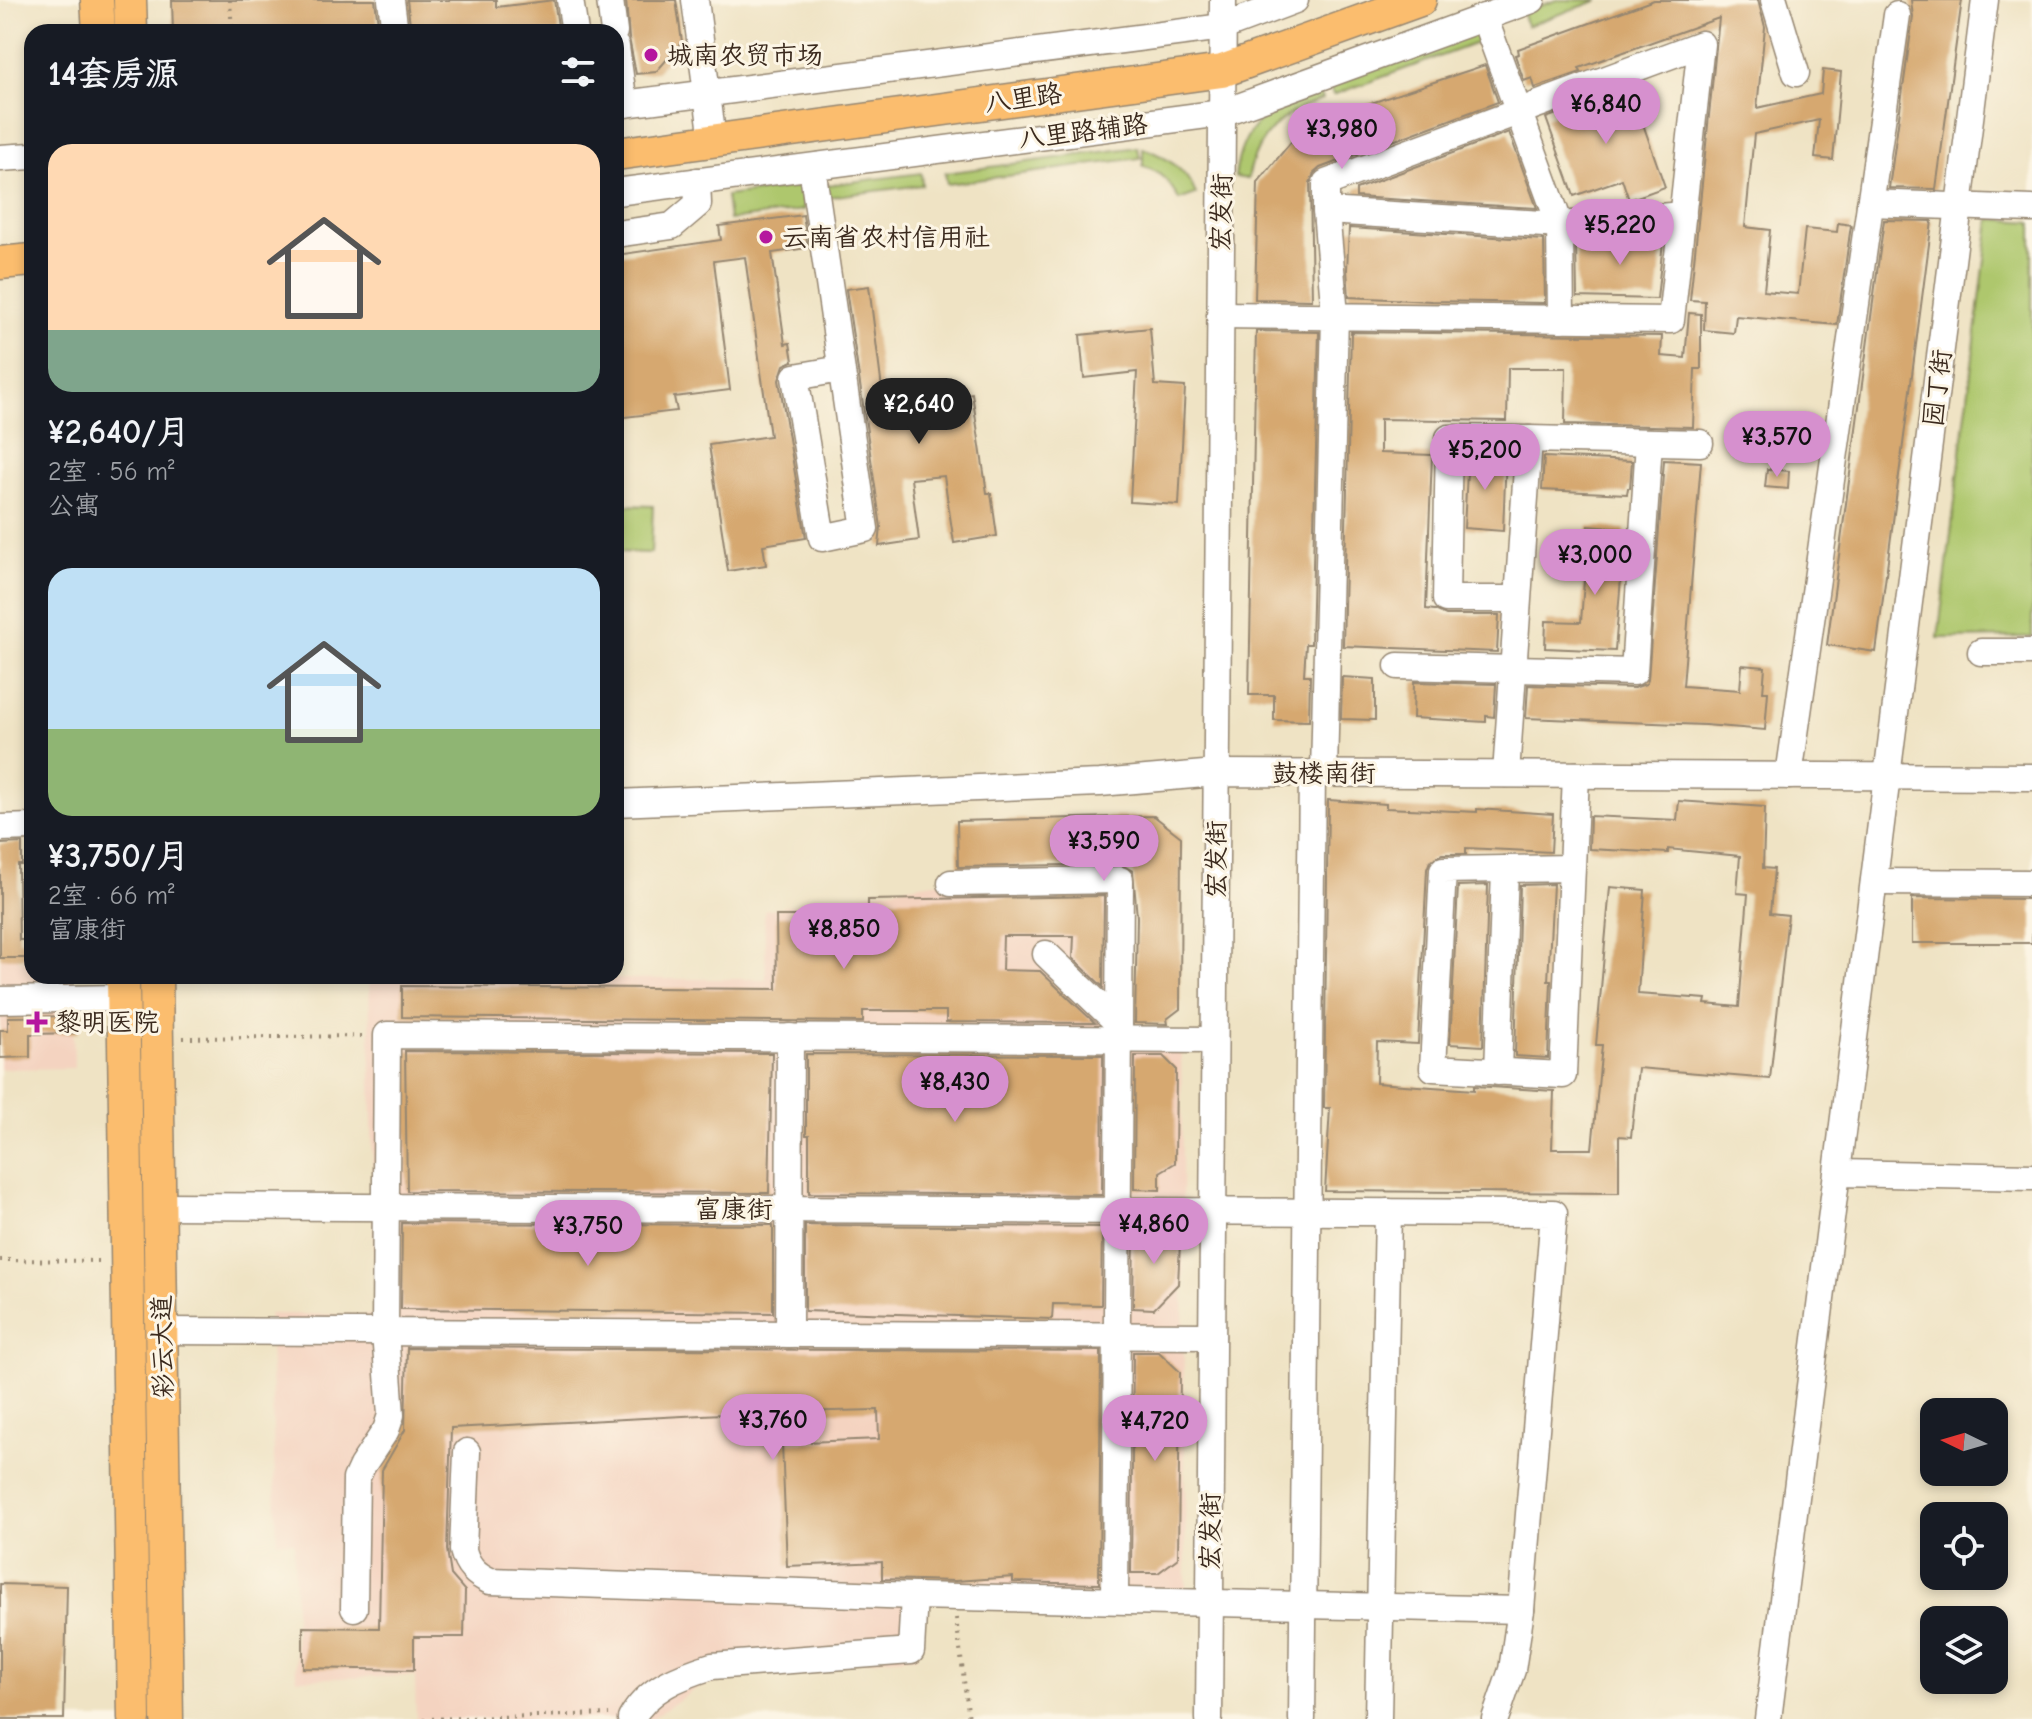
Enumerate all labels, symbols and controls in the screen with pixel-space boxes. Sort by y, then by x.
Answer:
place label: 城南农贸市场 [667,41,823,71]
marker: 城南农贸市场 [642,46,660,64]
icon: filters [556,50,600,94]
text: 14套房源 [48,54,179,94]
pin: ¥6,840 [1541,78,1671,146]
street label: 八里路 [982,79,1064,119]
text: ¥6,840 [1570,89,1642,119]
pin: ¥3,980 [1277,103,1407,171]
street label: 八里路辅路 [1017,109,1149,155]
text: ¥3,980 [1306,114,1378,144]
street label: 宏发街 [1206,173,1238,251]
icon: home [252,196,396,340]
pin: ¥5,220 [1555,199,1685,267]
text: ¥5,220 [1584,210,1656,240]
place label: 云南省农村信用社 [782,223,990,253]
marker: 云南省农村信用社 [757,228,775,246]
street label: 园丁街 [1918,348,1958,429]
pin: ¥2,640 [854,378,984,446]
text: ¥2,640 [883,389,955,419]
pin: ¥3,570 [1712,411,1842,479]
text: ¥2,640/月 [48,412,190,452]
text: ¥3,570 [1742,422,1812,452]
pin: ¥5,200 [1420,424,1550,492]
text: ¥5,200 [1448,435,1522,465]
text: 2室 · 56 m² [48,457,174,487]
text: 公寓 [48,491,100,521]
pin: ¥3,000 [1530,529,1660,597]
text: ¥3,000 [1557,540,1633,570]
icon: home [252,620,396,764]
street label: 鼓楼南街 [1272,759,1376,789]
pin: ¥3,590 [1039,815,1169,883]
street label: 宏发街 [1202,820,1232,898]
text: ¥3,590 [1068,826,1140,856]
text: ¥3,750/月 [48,836,190,876]
text: 2室 · 66 m² [48,881,174,911]
pin: ¥8,850 [779,903,909,971]
text: ¥8,850 [807,914,881,944]
text: 富康街 [48,915,126,945]
place label: 黎明医院 [55,1008,159,1038]
marker: 黎明医院 [26,1011,48,1033]
pin: ¥8,430 [890,1056,1020,1124]
text: ¥8,430 [920,1067,990,1097]
street label: 富康街 [695,1195,773,1225]
pin: ¥4,860 [1089,1198,1219,1266]
pin: ¥3,750 [523,1200,653,1268]
text: ¥4,860 [1118,1209,1190,1239]
text: ¥3,750 [553,1211,623,1241]
street label: 彩云大道 [147,1295,179,1399]
pin: ¥3,760 [708,1394,838,1462]
pin: ¥4,720 [1090,1395,1220,1463]
north arrow [1920,1398,2008,1486]
map controls [1920,1398,2008,1694]
text: ¥3,760 [738,1405,808,1435]
text: ¥4,720 [1120,1406,1190,1436]
street label: 宏发街 [1196,1492,1226,1570]
button: locate [1920,1502,2008,1590]
button: layers [1920,1606,2008,1694]

